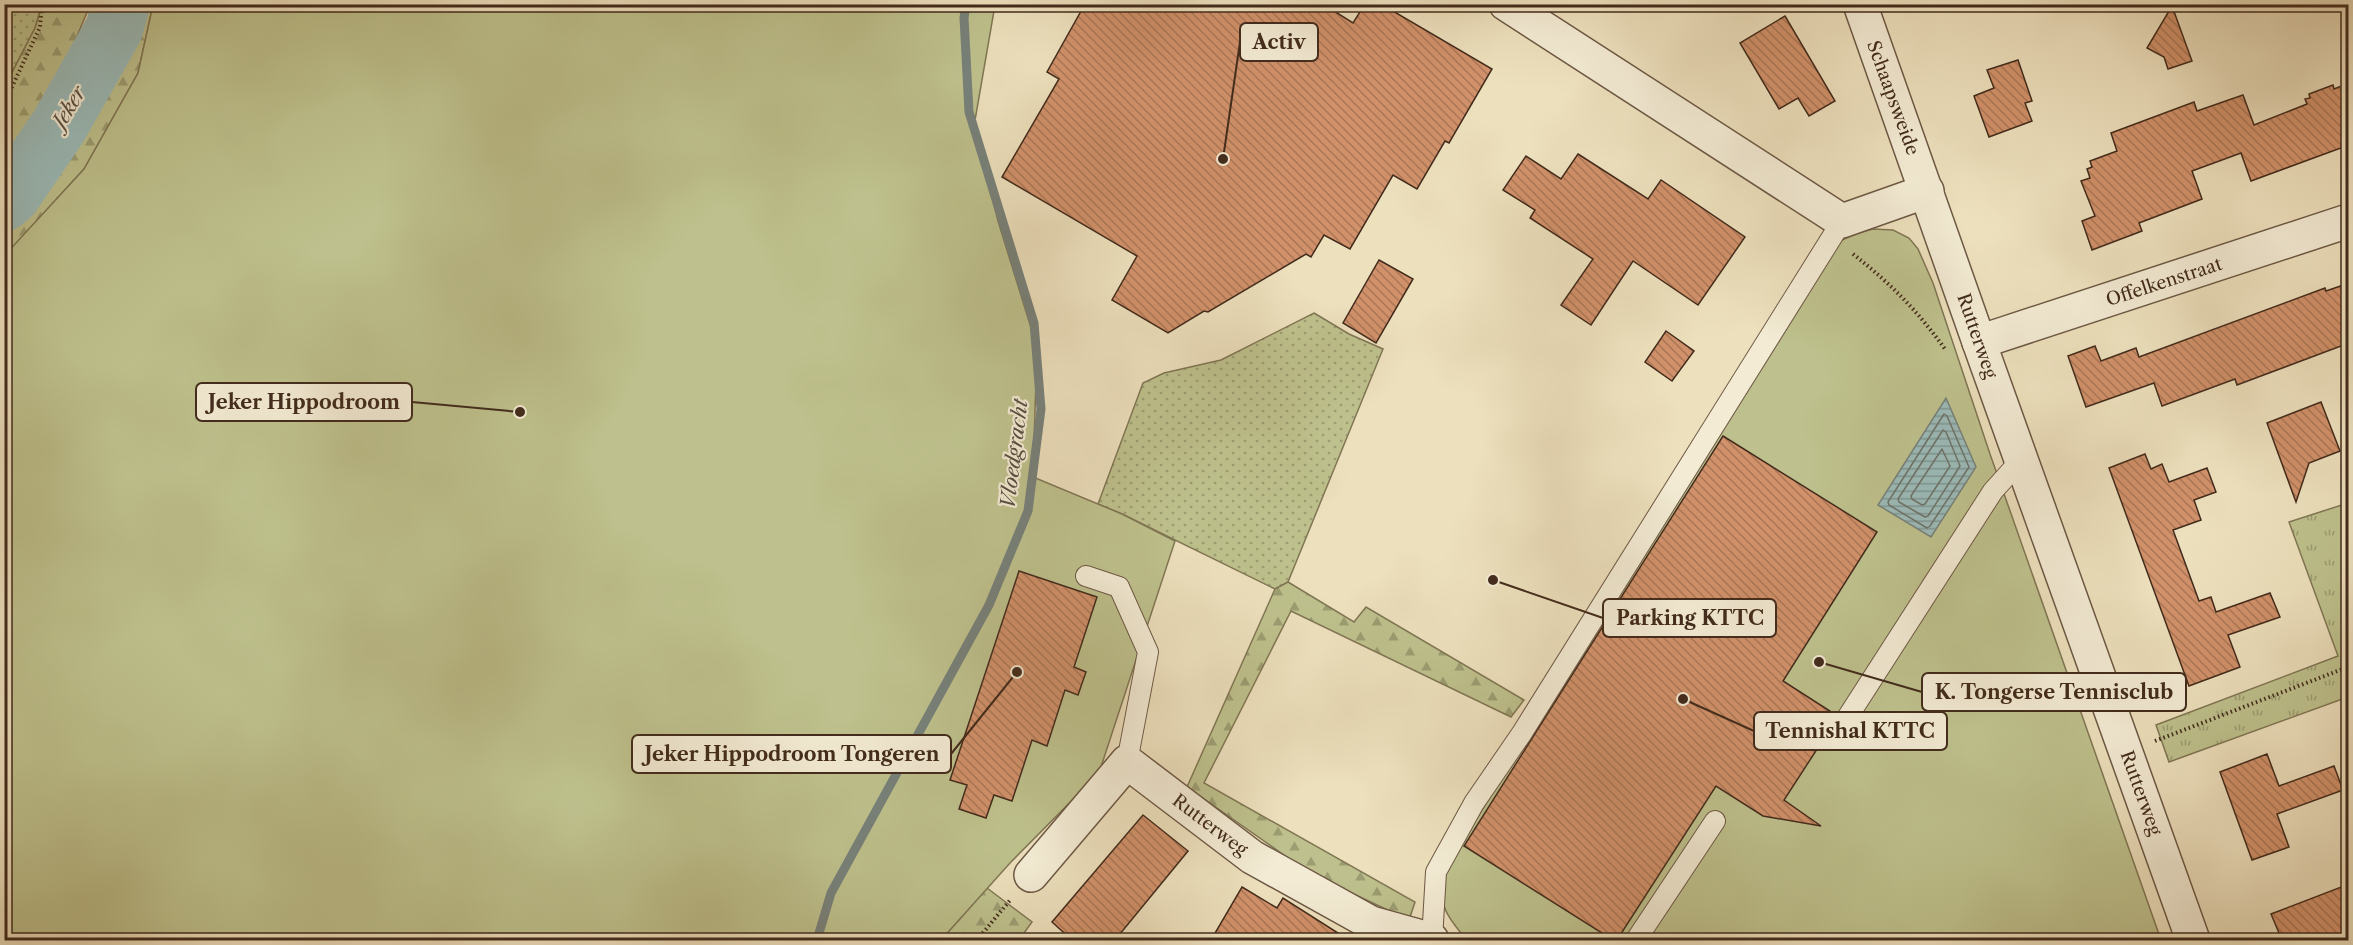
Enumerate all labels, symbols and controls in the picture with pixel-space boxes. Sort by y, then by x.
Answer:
callout: Activ [1240,23,1318,61]
text: Activ [1251,30,1306,54]
street label: Schaapsweide [1862,38,1924,158]
water label: Jeker [44,80,92,138]
street label: Offelkenstraat [2103,253,2225,311]
street label: Rutterweg [1952,291,2002,382]
callout: Jeker Hippodroom [196,383,412,421]
text: Jeker Hippodroom [204,390,400,414]
water label: Vloedgracht [995,397,1033,510]
callout: Parking KTTC [1603,599,1776,637]
text: Parking KTTC [1616,606,1764,630]
callout: K. Tongerse Tennisclub [1922,673,2186,711]
text: K. Tongerse Tennisclub [1935,680,2173,704]
callout: Tennishal KTTC [1754,712,1947,750]
text: Tennishal KTTC [1765,719,1935,743]
callout: Jeker Hippodroom Tongeren [632,735,951,773]
text: Jeker Hippodroom Tongeren [640,742,940,766]
street label: Rutterweg [2116,748,2167,839]
street label: Rutterweg [1168,790,1252,861]

